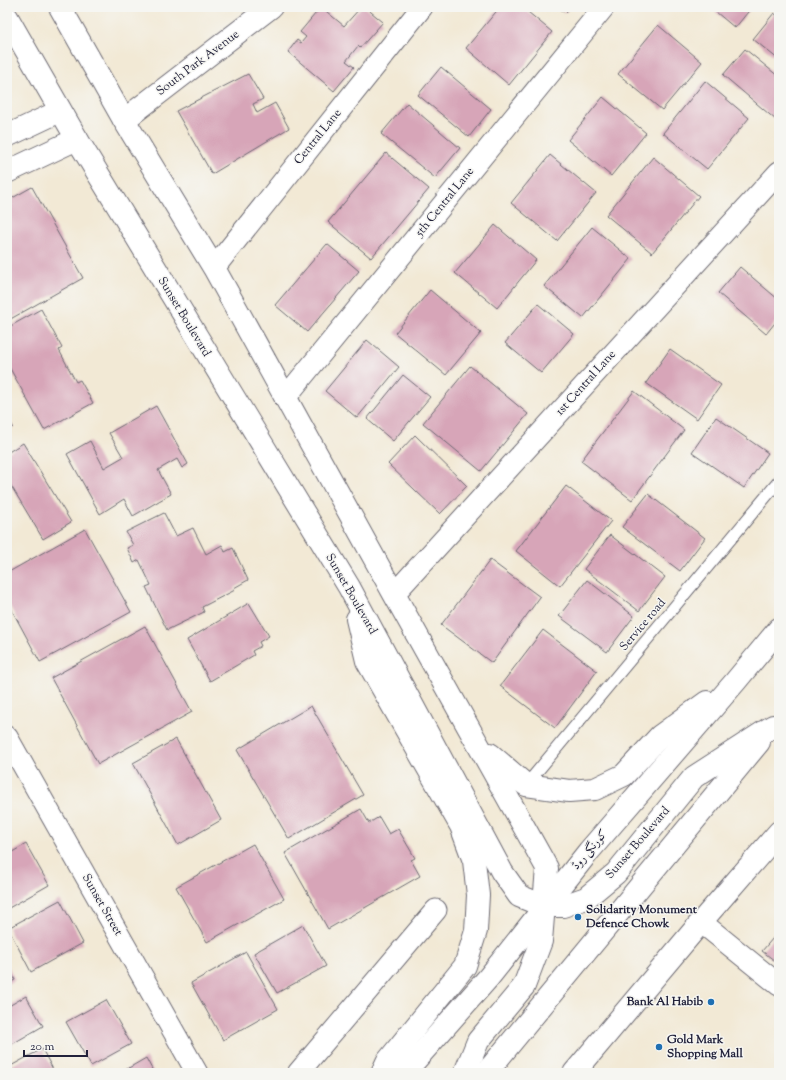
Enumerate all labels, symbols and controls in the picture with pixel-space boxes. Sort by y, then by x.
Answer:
street label: South Park Avenue [153,26,244,100]
street label: Central Lane [290,105,346,169]
street label: 5th Central Lane [411,163,479,242]
street label: Sunset Boulevard [153,274,215,361]
street label: 1st Central Lane [552,346,621,420]
street label: Sunset Boulevard [321,550,382,638]
street label: Service road [616,595,670,655]
street label: Sunset Boulevard [601,803,675,883]
street label: کورنگی روڈ [568,826,612,874]
street label: Sunset Street [77,871,127,939]
place label: Solidarity Monument Defence Chowk [585,901,698,933]
marker: Solidarity Monument Defence Chowk [573,912,583,922]
place label: Bank Al Habib [626,993,703,1011]
marker: Bank Al Habib [706,997,716,1007]
place label: Gold Mark Shopping Mall [667,1031,743,1063]
scale bar [24,1032,87,1058]
text: 20 m [30,1038,55,1056]
marker: Gold Mark Shopping Mall [654,1042,664,1052]

